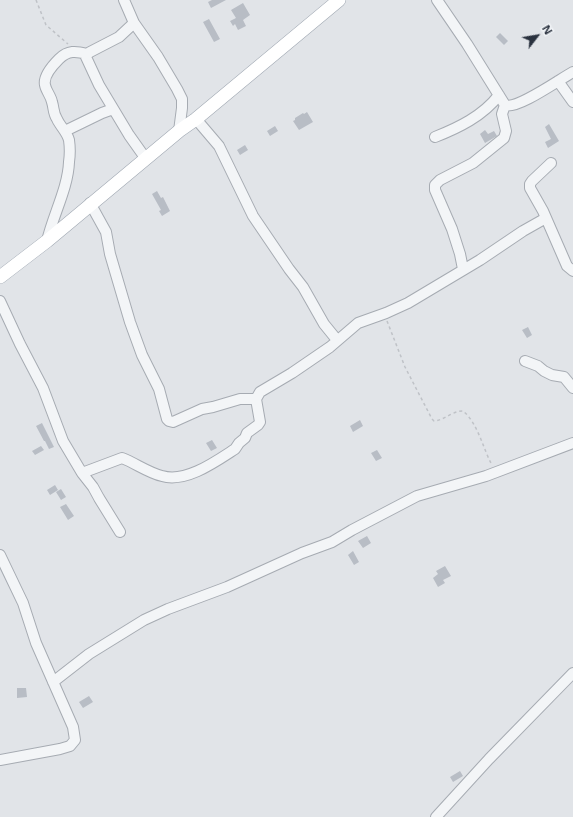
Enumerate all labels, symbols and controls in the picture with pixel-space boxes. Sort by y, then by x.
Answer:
north arrow [517,16,557,56]
text: N [539,22,556,37]

